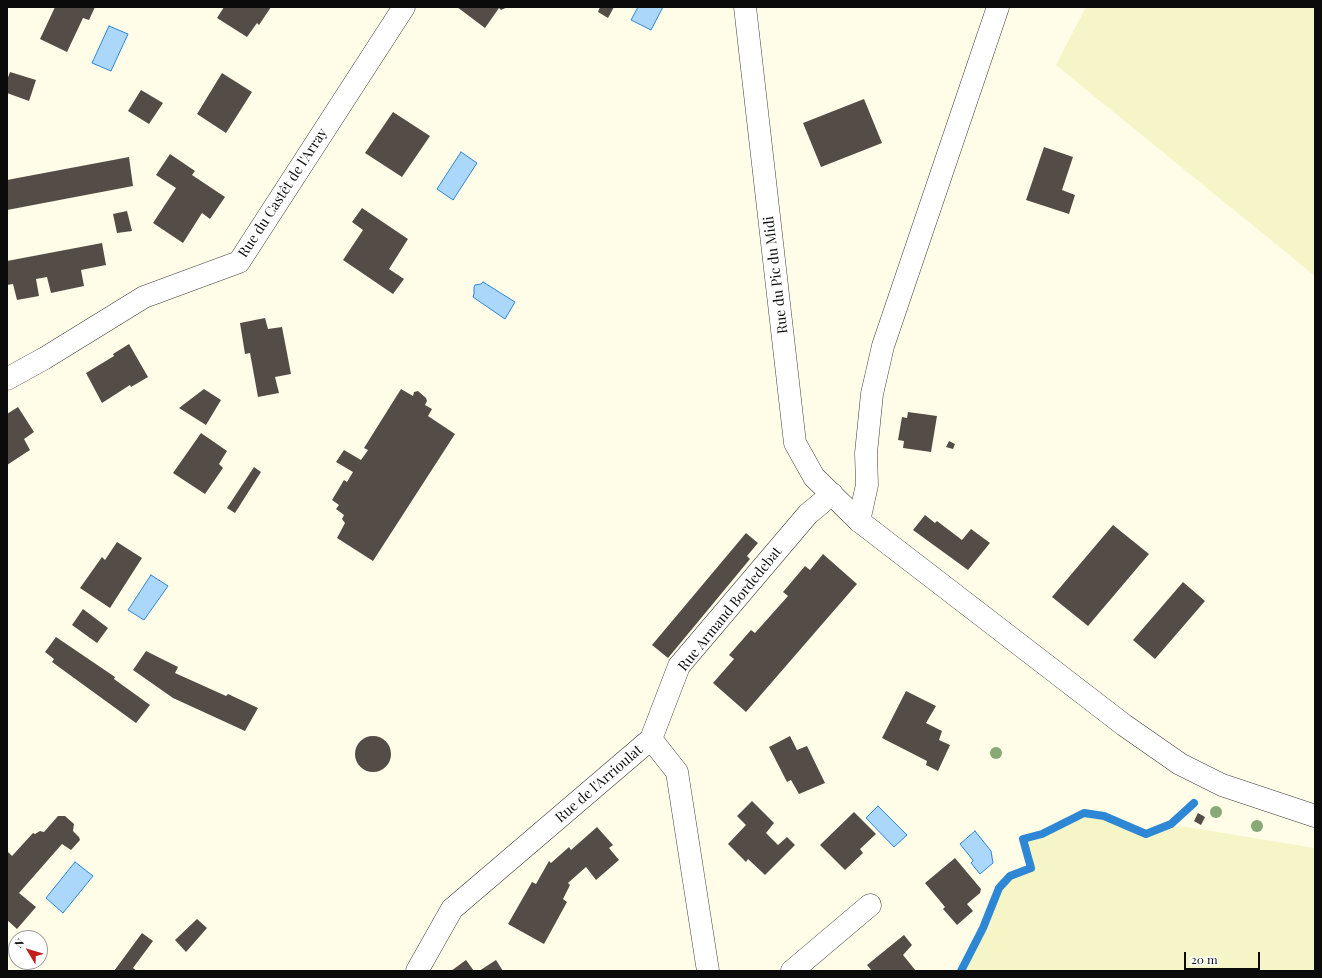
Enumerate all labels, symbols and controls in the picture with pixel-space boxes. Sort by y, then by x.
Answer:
street label: Rue du Castêt de l'Array [235,125,331,261]
street label: Rue du Pic du Midi [760,215,792,335]
street label: Rue Armand Bordedebat [675,544,785,674]
street label: Rue de l'Arrioulat [552,742,646,826]
north arrow [8,930,48,970]
text: N [11,935,27,951]
scale bar [1186,944,1262,970]
text: 20 m [1191,951,1218,967]

